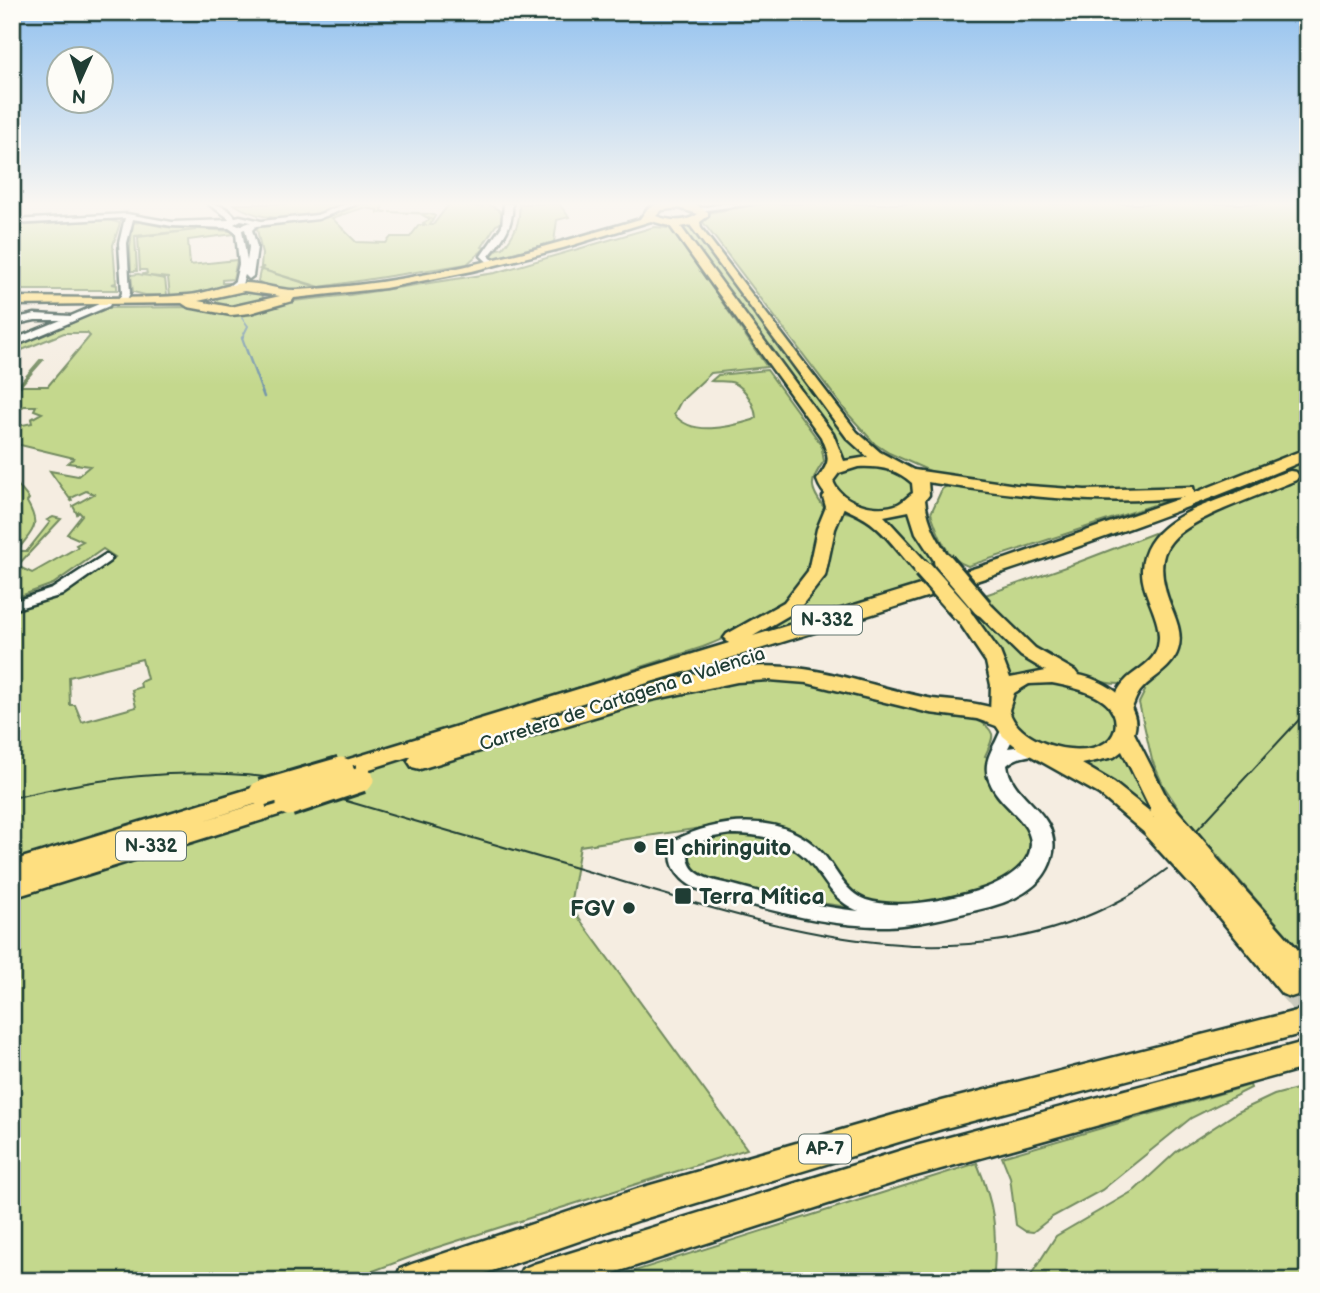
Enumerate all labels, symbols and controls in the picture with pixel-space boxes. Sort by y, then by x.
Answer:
north arrow [46,46,116,116]
text: N [71,84,87,107]
road number: N-332 [792,606,862,634]
street label: Carretera de Cartagena a Valencia [477,642,768,757]
road number: N-332 [116,832,186,860]
place label: El chiringuito [654,834,791,862]
marker: El chiringuito [632,839,648,855]
place label: Terra Mítica [699,883,825,911]
marker: Terra Mítica [673,886,693,906]
place label: FGV [570,895,615,923]
marker: FGV [621,900,637,916]
road number: AP-7 [799,1134,851,1164]

